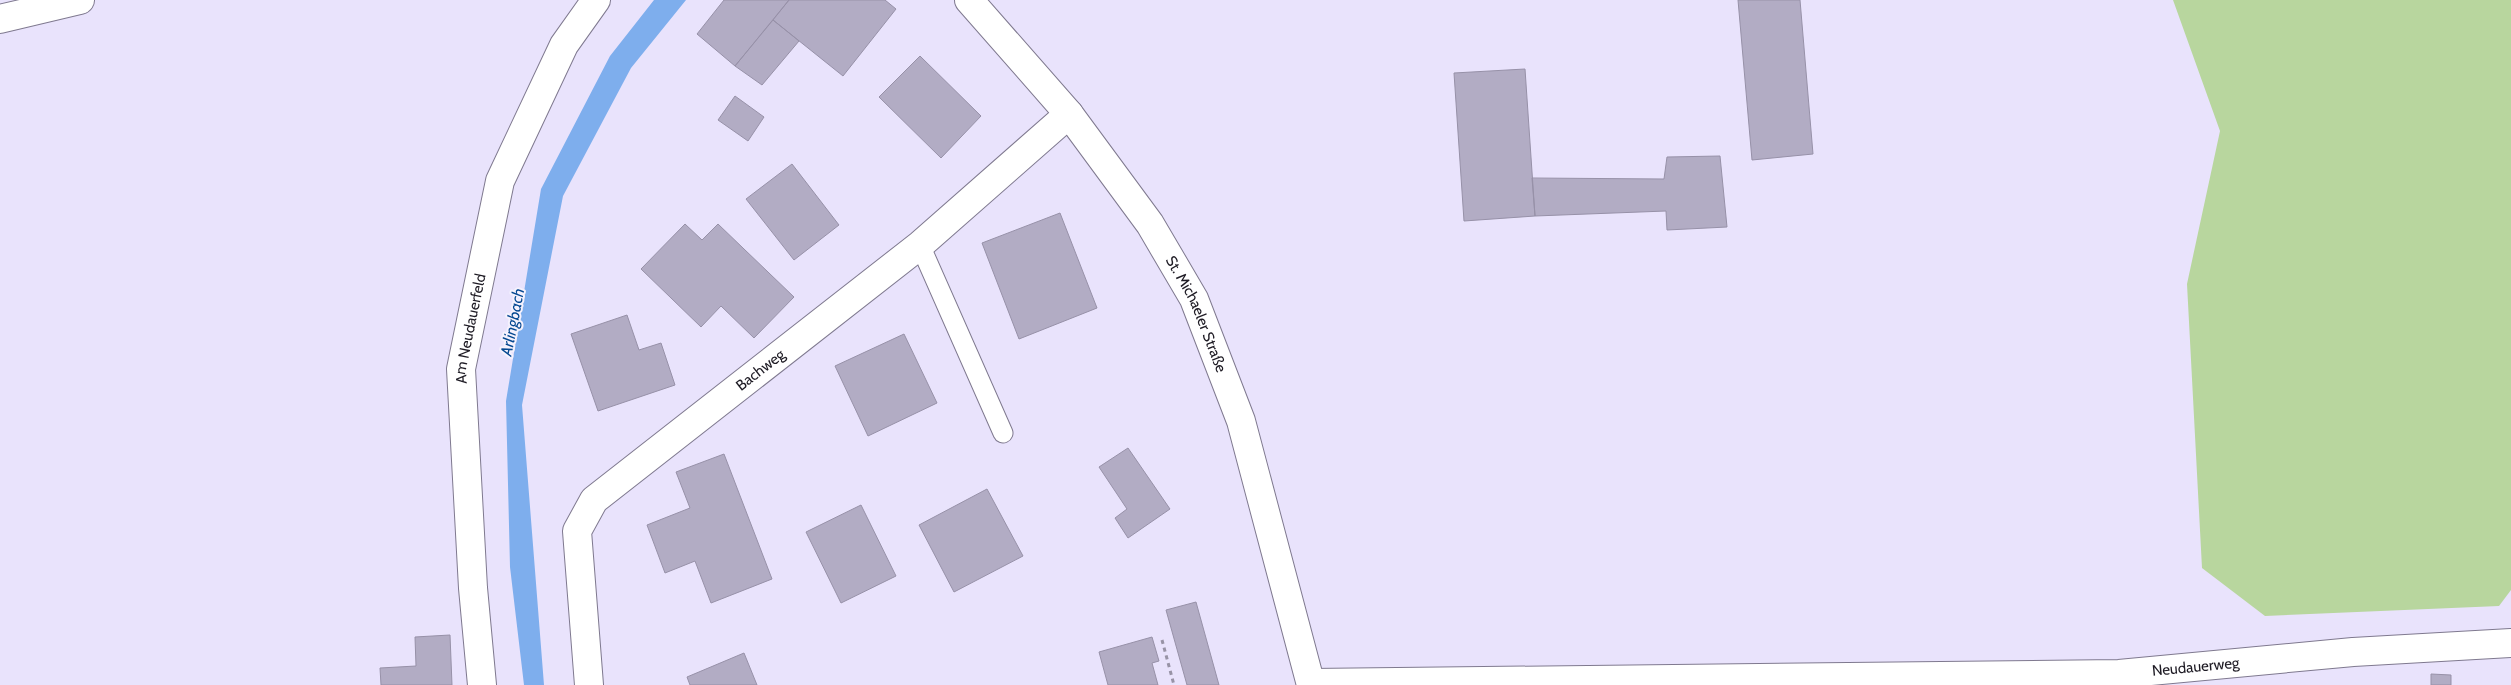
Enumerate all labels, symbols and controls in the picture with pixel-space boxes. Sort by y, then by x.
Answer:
street label: St. Michaeler Straße [1162,253,1231,375]
street label: Am Neudauerfeld [451,272,490,384]
water label: Arlingbach [496,287,528,358]
street label: Bachweg [732,345,789,395]
street label: Neudauerweg [2151,654,2241,680]

